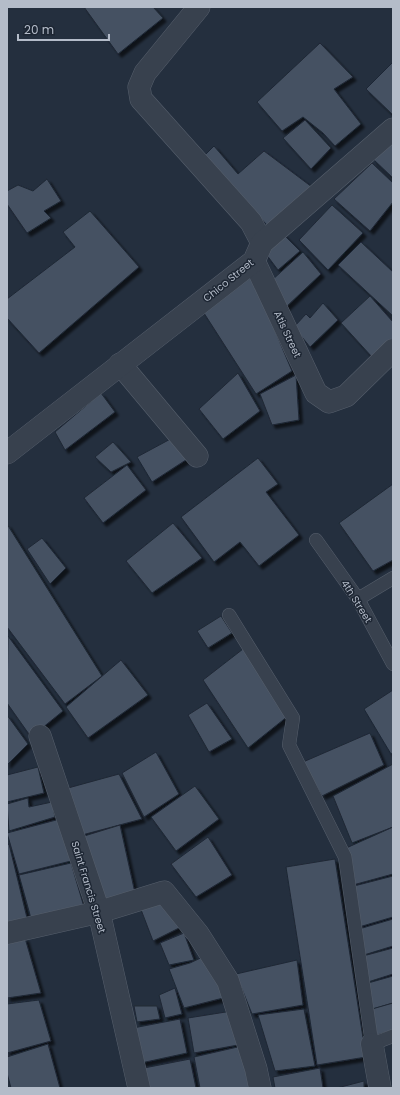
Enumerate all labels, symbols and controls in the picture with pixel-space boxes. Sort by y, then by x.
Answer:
scale bar [18,16,109,42]
text: 20 m [24,21,54,38]
street label: Chico Street [200,255,257,305]
street label: Atis Street [270,308,305,360]
street label: 4th Street [337,577,376,626]
street label: Saint Francis Street [67,839,110,935]

